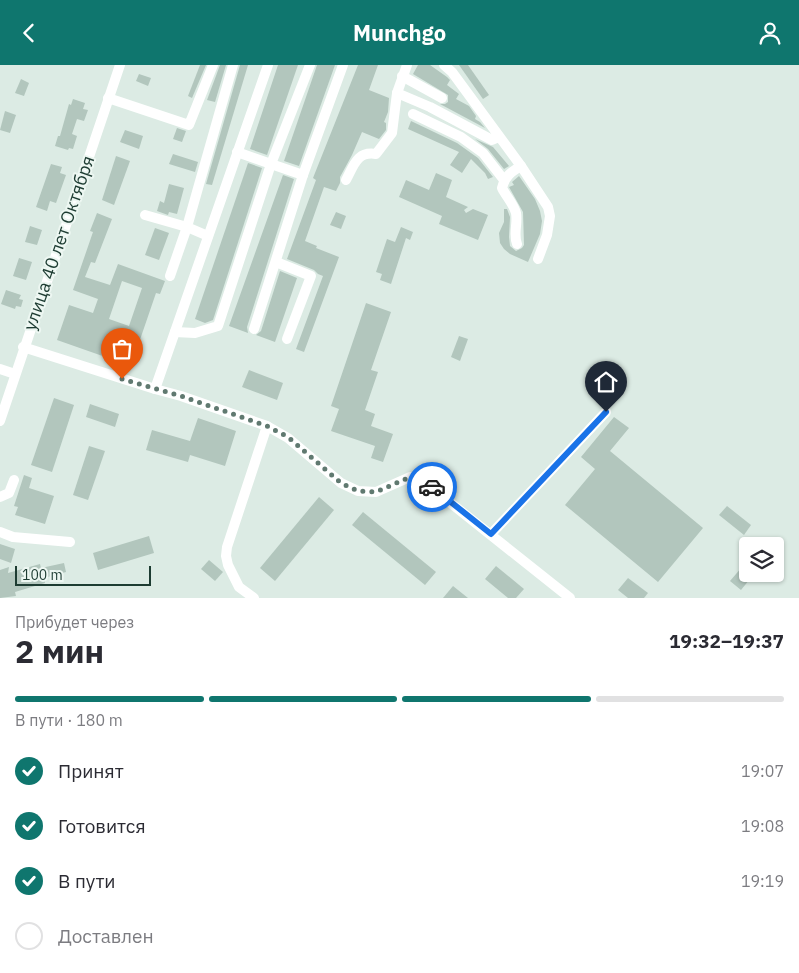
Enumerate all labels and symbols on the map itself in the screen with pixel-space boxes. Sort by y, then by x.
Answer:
street label: улица 40 лет Октября [18,152,99,333]
pin [101,328,143,379]
pin [585,361,627,412]
courier [407,462,457,512]
scale bar [15,563,151,586]

